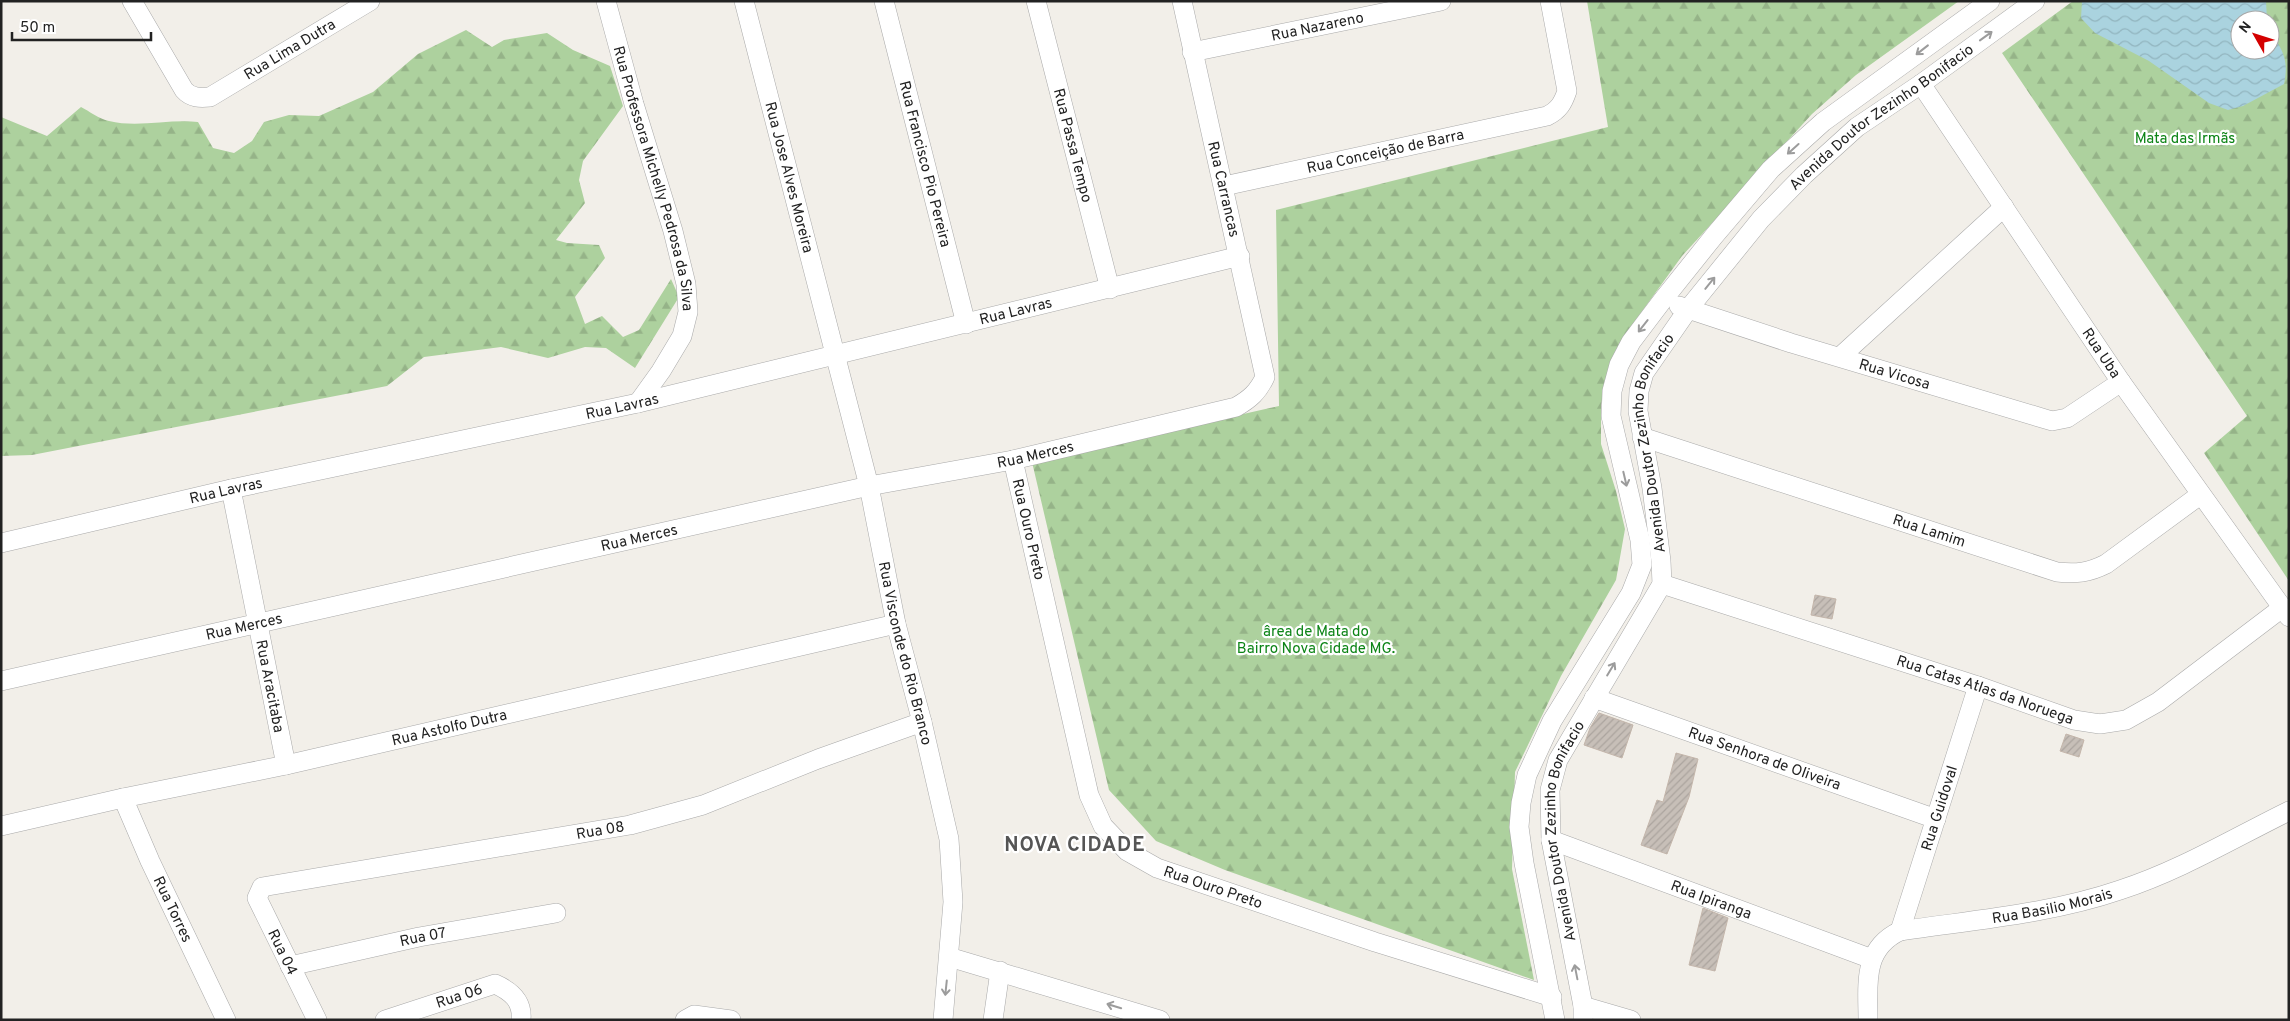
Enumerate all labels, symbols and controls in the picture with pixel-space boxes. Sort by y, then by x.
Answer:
street label: Rua Nazareno [1270,9,1366,47]
scale bar [12,10,151,42]
north arrow [2230,10,2280,60]
street label: Rua Lima Dutra [241,16,340,85]
text: 50 m [20,19,55,38]
text: N [2236,19,2256,37]
one-way arrow [1979,31,1992,42]
street label: Avenida Doutor Zezinho Bonifacio [1786,41,1978,195]
street label: Rua Professora Michelly Pedrosa da Silva [608,44,696,312]
one-way arrow [1916,44,1929,55]
street label: Rua Francisco Pio Pereira [894,79,954,249]
street label: Rua Passa Tempo [1048,87,1095,205]
street label: Rua Jose Alves Moreira [759,100,817,255]
street label: Rua Conceição de Barra [1305,126,1466,179]
park label: Mata das Irmãs [2135,130,2235,149]
street label: Rua Carrancas [1202,140,1243,239]
one-way arrow [1787,143,1800,155]
one-way arrow [1704,276,1715,289]
street label: Rua Lavras [978,294,1054,330]
one-way arrow [1638,319,1649,332]
street label: Rua Uba [2077,325,2124,383]
street label: Avenida Doutor Zezinho Bonifacio [1630,330,1679,554]
street label: Rua Vicosa [1856,356,1932,395]
street label: Rua Lavras [584,390,661,425]
street label: Rua Merces [996,438,1076,474]
one-way arrow [1621,470,1630,486]
street label: Rua Lavras [188,475,264,509]
street label: Rua Ouro Preto [1007,477,1048,582]
street label: Rua Lamim [1890,511,1968,553]
street label: Rua Merces [599,521,680,557]
street label: Rua Visconde do Rio Branco [873,560,935,747]
street label: Rua Merces [204,610,284,646]
park label: ârea de Mata do Bairro Nova Cidade MG. [1237,623,1395,659]
street label: Rua Aracitaba [250,638,287,734]
street label: Rua Catas Atlas da Noruega [1894,652,2076,730]
one-way arrow [1606,663,1616,677]
street label: Rua Astolfo Dutra [390,706,509,751]
street label: Avenida Doutor Zezinho Bonifacio [1542,718,1590,943]
street label: Rua Senhora de Oliveira [1685,724,1843,796]
street label: Rua Guidoval [1918,764,1963,853]
street label: Rua 08 [575,818,626,845]
district label: NOVA CIDADE [1004,833,1146,859]
street label: Rua Ouro Preto [1161,863,1265,914]
street label: Rua Torres [148,874,196,946]
street label: Rua Ipiranga [1668,877,1754,925]
street label: Rua Basilio Morais [1991,885,2115,929]
street label: Rua 07 [398,924,448,952]
street label: Rua 04 [262,927,301,979]
one-way arrow [1571,964,1581,980]
one-way arrow [942,980,951,996]
street label: Rua 06 [434,981,486,1014]
one-way arrow [1106,1000,1122,1010]

